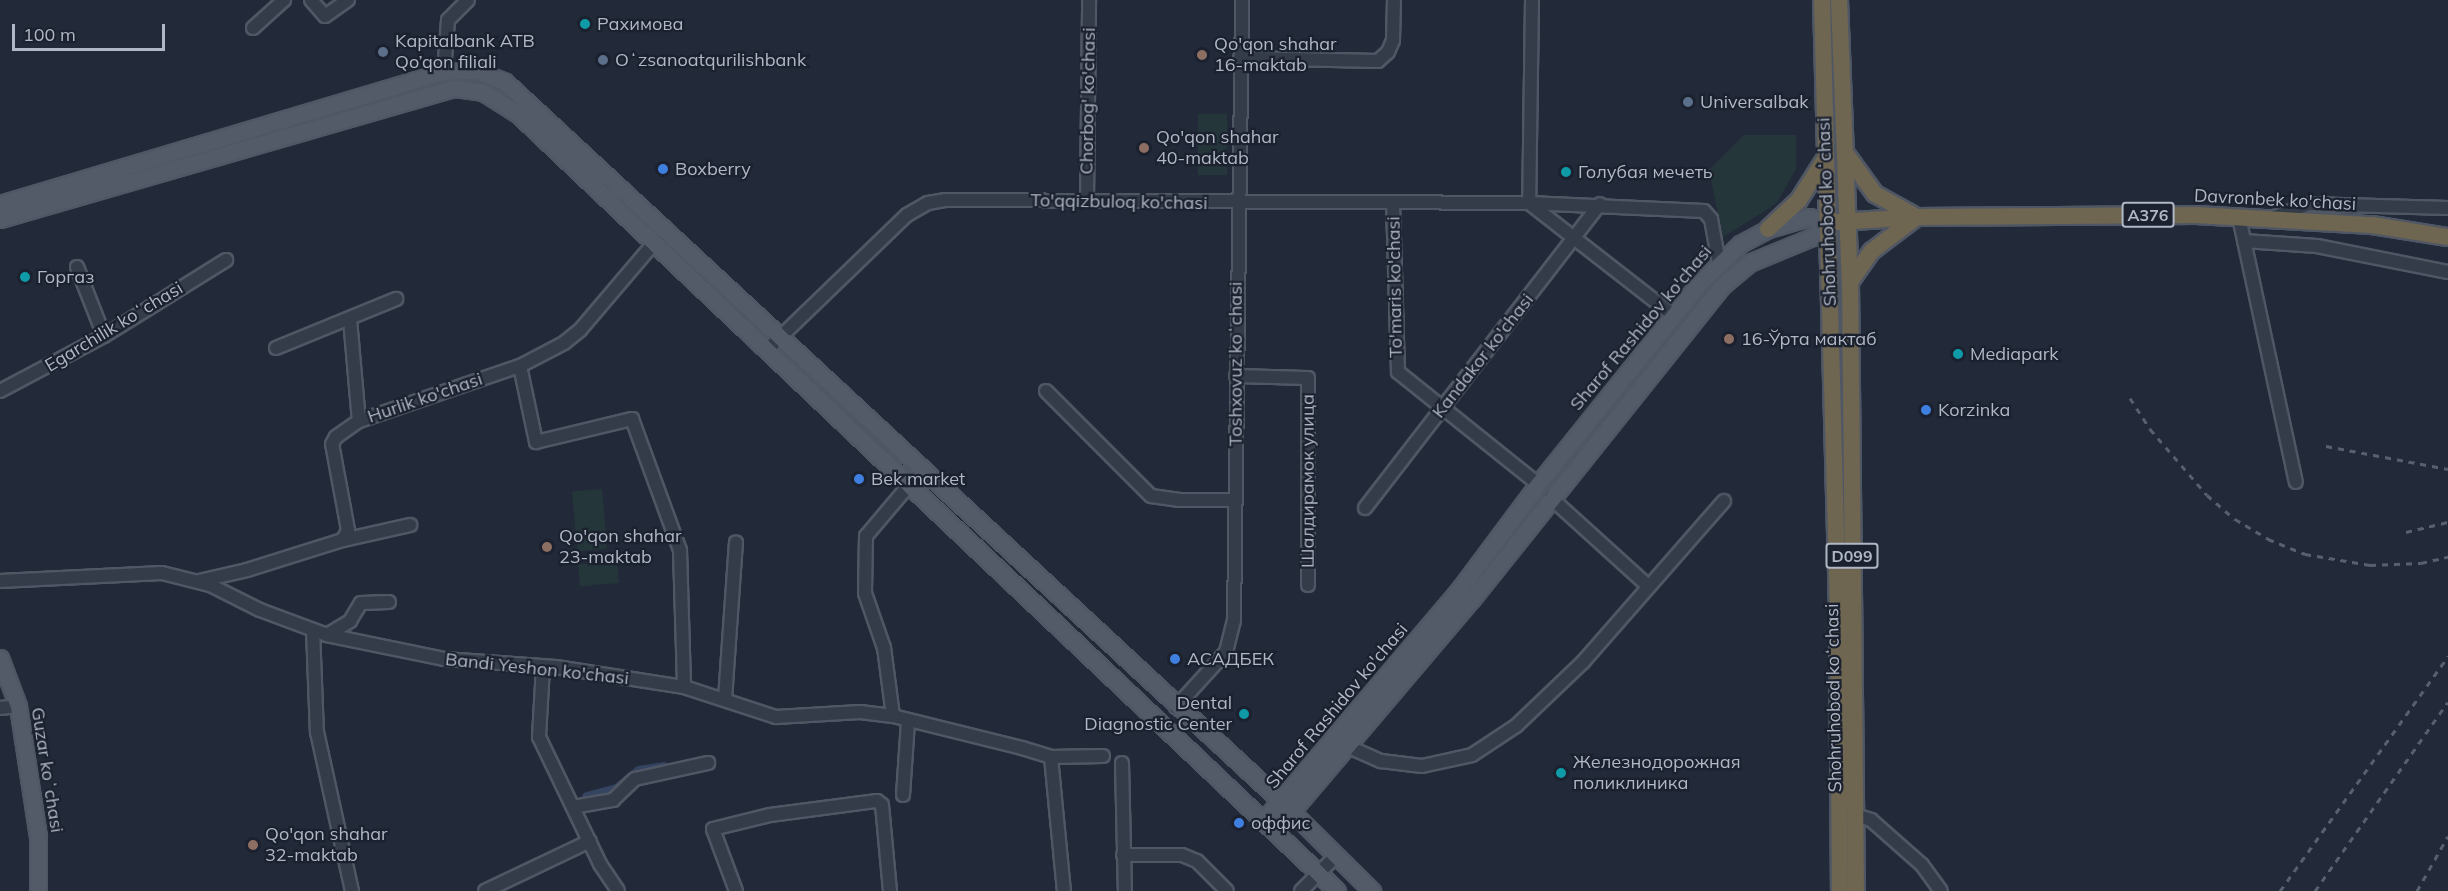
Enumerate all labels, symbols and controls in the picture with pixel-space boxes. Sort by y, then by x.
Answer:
scale bar [15,12,168,50]
place label: Рахимова [597,13,684,35]
marker: Рахимова [578,17,592,31]
text: 100 m [23,23,76,46]
street label: Chorbog' ko'chasi [1076,27,1100,175]
place label: Kapitalbank ATB Qo’qon filiali [395,31,535,74]
place label: Qo'qon shahar 16-maktab [1214,34,1337,76]
marker: Kapitalbank ATB Qo’qon filiali [376,45,390,59]
marker: Qo'qon shahar 16-maktab [1195,48,1209,62]
place label: Oʻzsanoatqurilishbank [615,49,806,71]
marker: Oʻzsanoatqurilishbank [596,53,610,67]
place label: Universalbak [1700,91,1809,113]
marker: Universalbak [1681,95,1695,109]
street label: Shohruhobod koʻchasi [1813,117,1841,307]
place label: Qo'qon shahar 40-maktab [1156,127,1279,170]
marker: Qo'qon shahar 40-maktab [1137,141,1151,155]
place label: Boxberry [675,158,751,180]
place label: Голубая мечеть [1578,161,1713,183]
marker: Boxberry [656,162,670,176]
marker: Голубая мечеть [1559,165,1573,179]
street label: Davronbek ko'chasi [2193,185,2357,215]
street label: To'qqizbuloq ko'chasi [1030,190,1208,214]
road number: A376 [2121,202,2175,228]
street label: To'maris ko'chasi [1383,216,1407,358]
street label: Sharof Rashidov ko'chasi [1566,241,1716,415]
place label: Горгаз [37,266,94,288]
marker: Горгаз [18,270,32,284]
street label: Egarchilik koʻchasi [41,277,187,377]
street label: Toshxovuz koʻchasi [1225,282,1247,446]
street label: Kandakor ko'chasi [1428,290,1538,422]
place label: 16-Ўрта мактаб [1741,328,1877,350]
marker: 16-Ўрта мактаб [1722,332,1736,346]
place label: Mediapark [1970,343,2059,365]
marker: Mediapark [1951,347,1965,361]
street label: Hurlik ko'chasi [365,368,485,428]
street label: Шалдирамок улица [1297,394,1319,568]
place label: Korzinka [1938,399,2010,421]
marker: Korzinka [1919,403,1933,417]
place label: Bek market [871,468,965,490]
marker: Bek market [852,472,866,486]
place label: Qo'qon shahar 23-maktab [559,526,682,568]
marker: Qo'qon shahar 23-maktab [540,540,554,554]
road number: D099 [1825,543,1879,569]
street label: Shohruhobod koʻchasi [1822,603,1846,793]
street label: Sharof Rashidov ko'chasi [1262,619,1412,793]
place label: АСАДБЕК [1187,648,1274,670]
street label: Bandi Yeshon ko'chasi [444,649,630,689]
marker: АСАДБЕК [1168,652,1182,666]
place label: Dental Diagnostic Center [1084,693,1232,736]
street label: Guzar koʻchasi [26,706,68,834]
marker: Dental Diagnostic Center [1237,707,1251,721]
place label: Железнодорожная поликлиника [1573,752,1741,795]
marker: Железнодорожная поликлиника [1554,766,1568,780]
place label: оффис [1251,812,1311,834]
marker: оффис [1232,816,1246,830]
place label: Qo'qon shahar 32-maktab [265,824,388,866]
marker: Qo'qon shahar 32-maktab [246,838,260,852]

